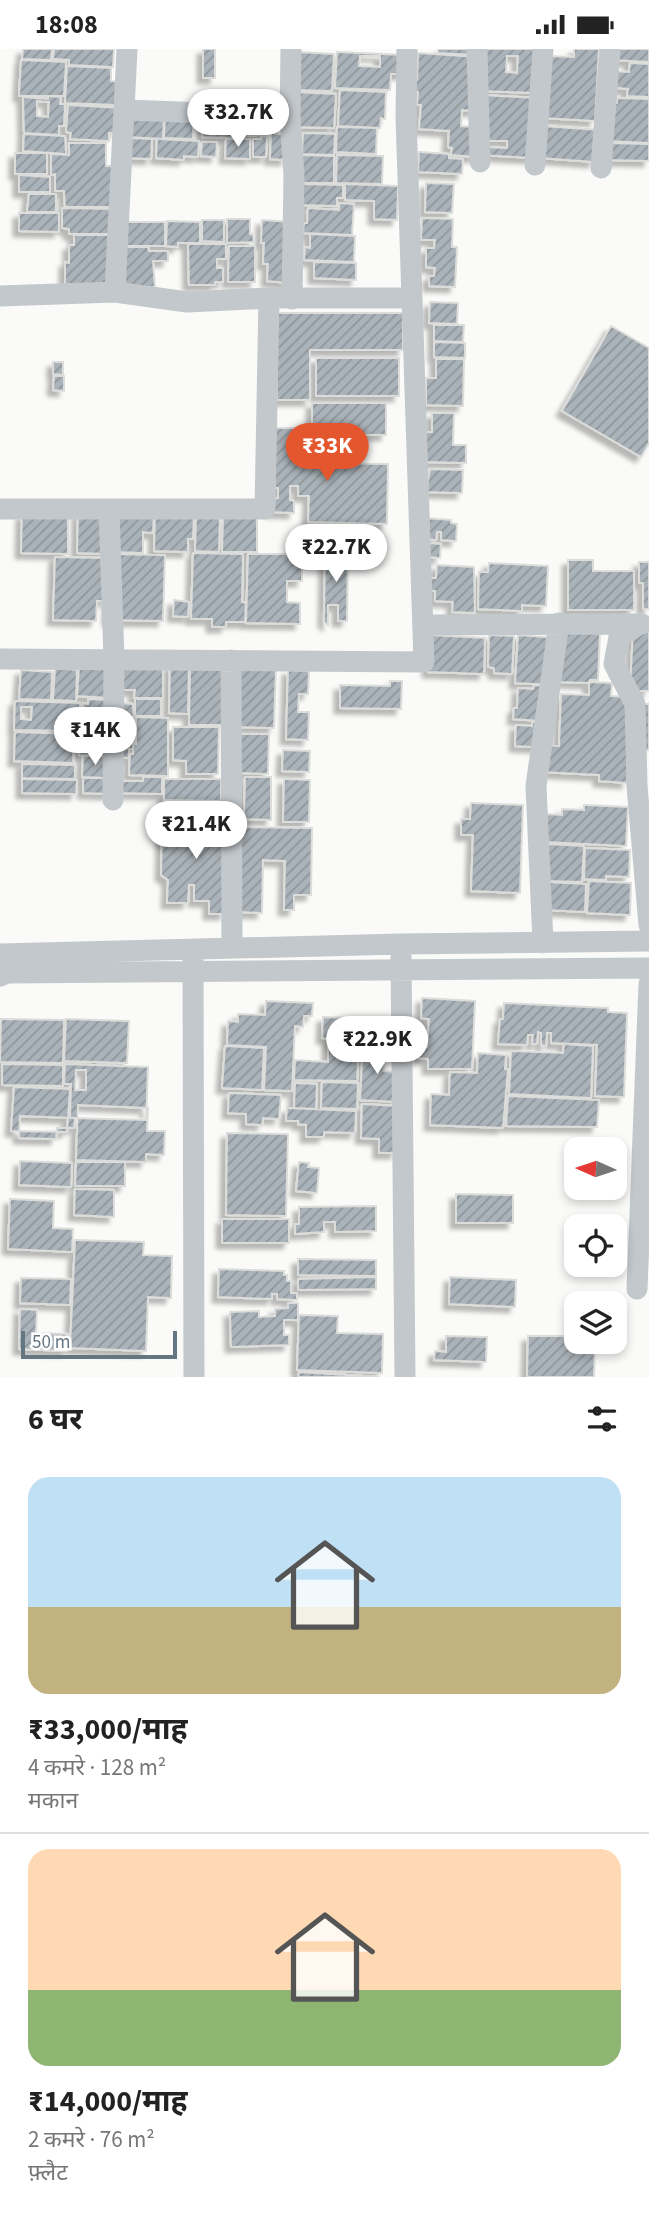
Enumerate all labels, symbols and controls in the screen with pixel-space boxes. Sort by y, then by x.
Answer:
text: 18:08 [35,6,98,43]
pin: ₹32.7K [181,90,295,149]
text: ₹32.7K [203,95,273,128]
pin: ₹33K [286,423,368,483]
text: ₹33K [302,429,352,462]
pin: ₹22.7K [279,525,393,584]
text: ₹22.7K [301,530,371,563]
pin: ₹14K [54,707,136,767]
text: ₹14K [70,713,120,746]
pin: ₹21.4K [139,801,253,861]
text: ₹21.4K [161,807,231,840]
pin: ₹22.9K [320,1017,434,1076]
text: ₹22.9K [342,1022,412,1055]
north arrow [564,1137,626,1201]
map controls [564,1137,627,1354]
button: locate [564,1214,627,1277]
button: layers [564,1291,627,1354]
scale bar [21,1328,177,1360]
text: 50 m [32,1329,70,1356]
text: 6 घर [28,1398,83,1441]
icon: filters [583,1400,621,1438]
icon: home [262,1522,388,1648]
text: ₹33,000/माह [28,1708,188,1751]
text: 4 कमरे · 128 m² [28,1751,166,1784]
text: मकान [28,1784,78,1817]
icon: home [262,1894,388,2020]
text: ₹14,000/माह [28,2080,188,2123]
text: 2 कमरे · 76 m² [28,2123,155,2156]
text: फ़्लैट [28,2156,68,2189]

